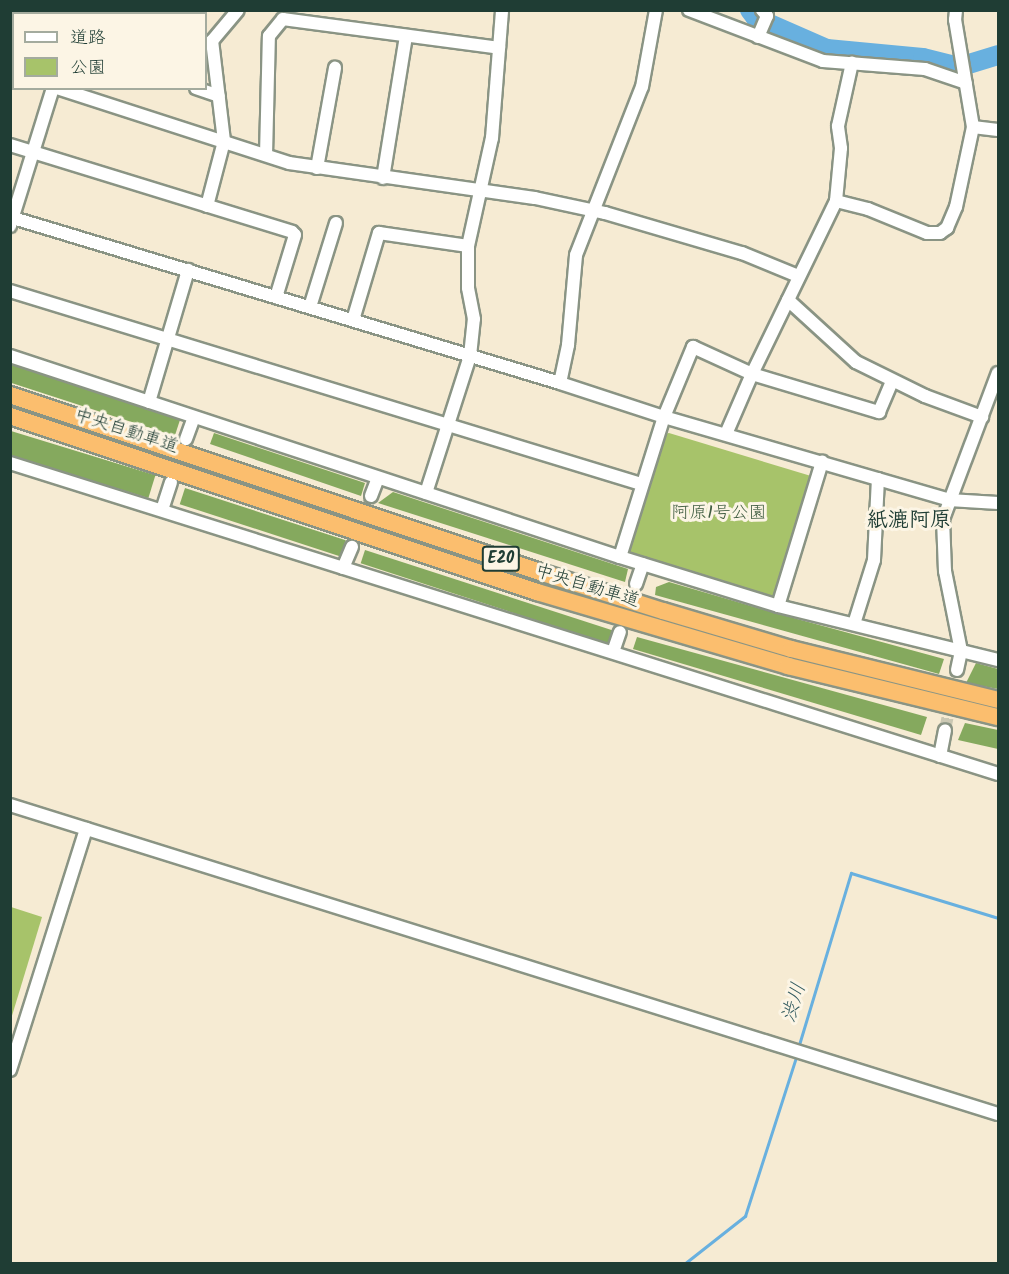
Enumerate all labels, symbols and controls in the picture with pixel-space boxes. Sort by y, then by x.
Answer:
legend [12,12,207,90]
text: 道路 [70,24,106,53]
text: 公園 [70,54,106,83]
street label: 中央自動車道 [71,405,181,459]
park label: 阿原1号公園 [671,503,767,525]
district label: 紙漉阿原 [867,508,951,534]
road number: E20 [482,546,520,572]
street label: 中央自動車道 [532,561,642,613]
water label: 渋川 [778,980,812,1026]

